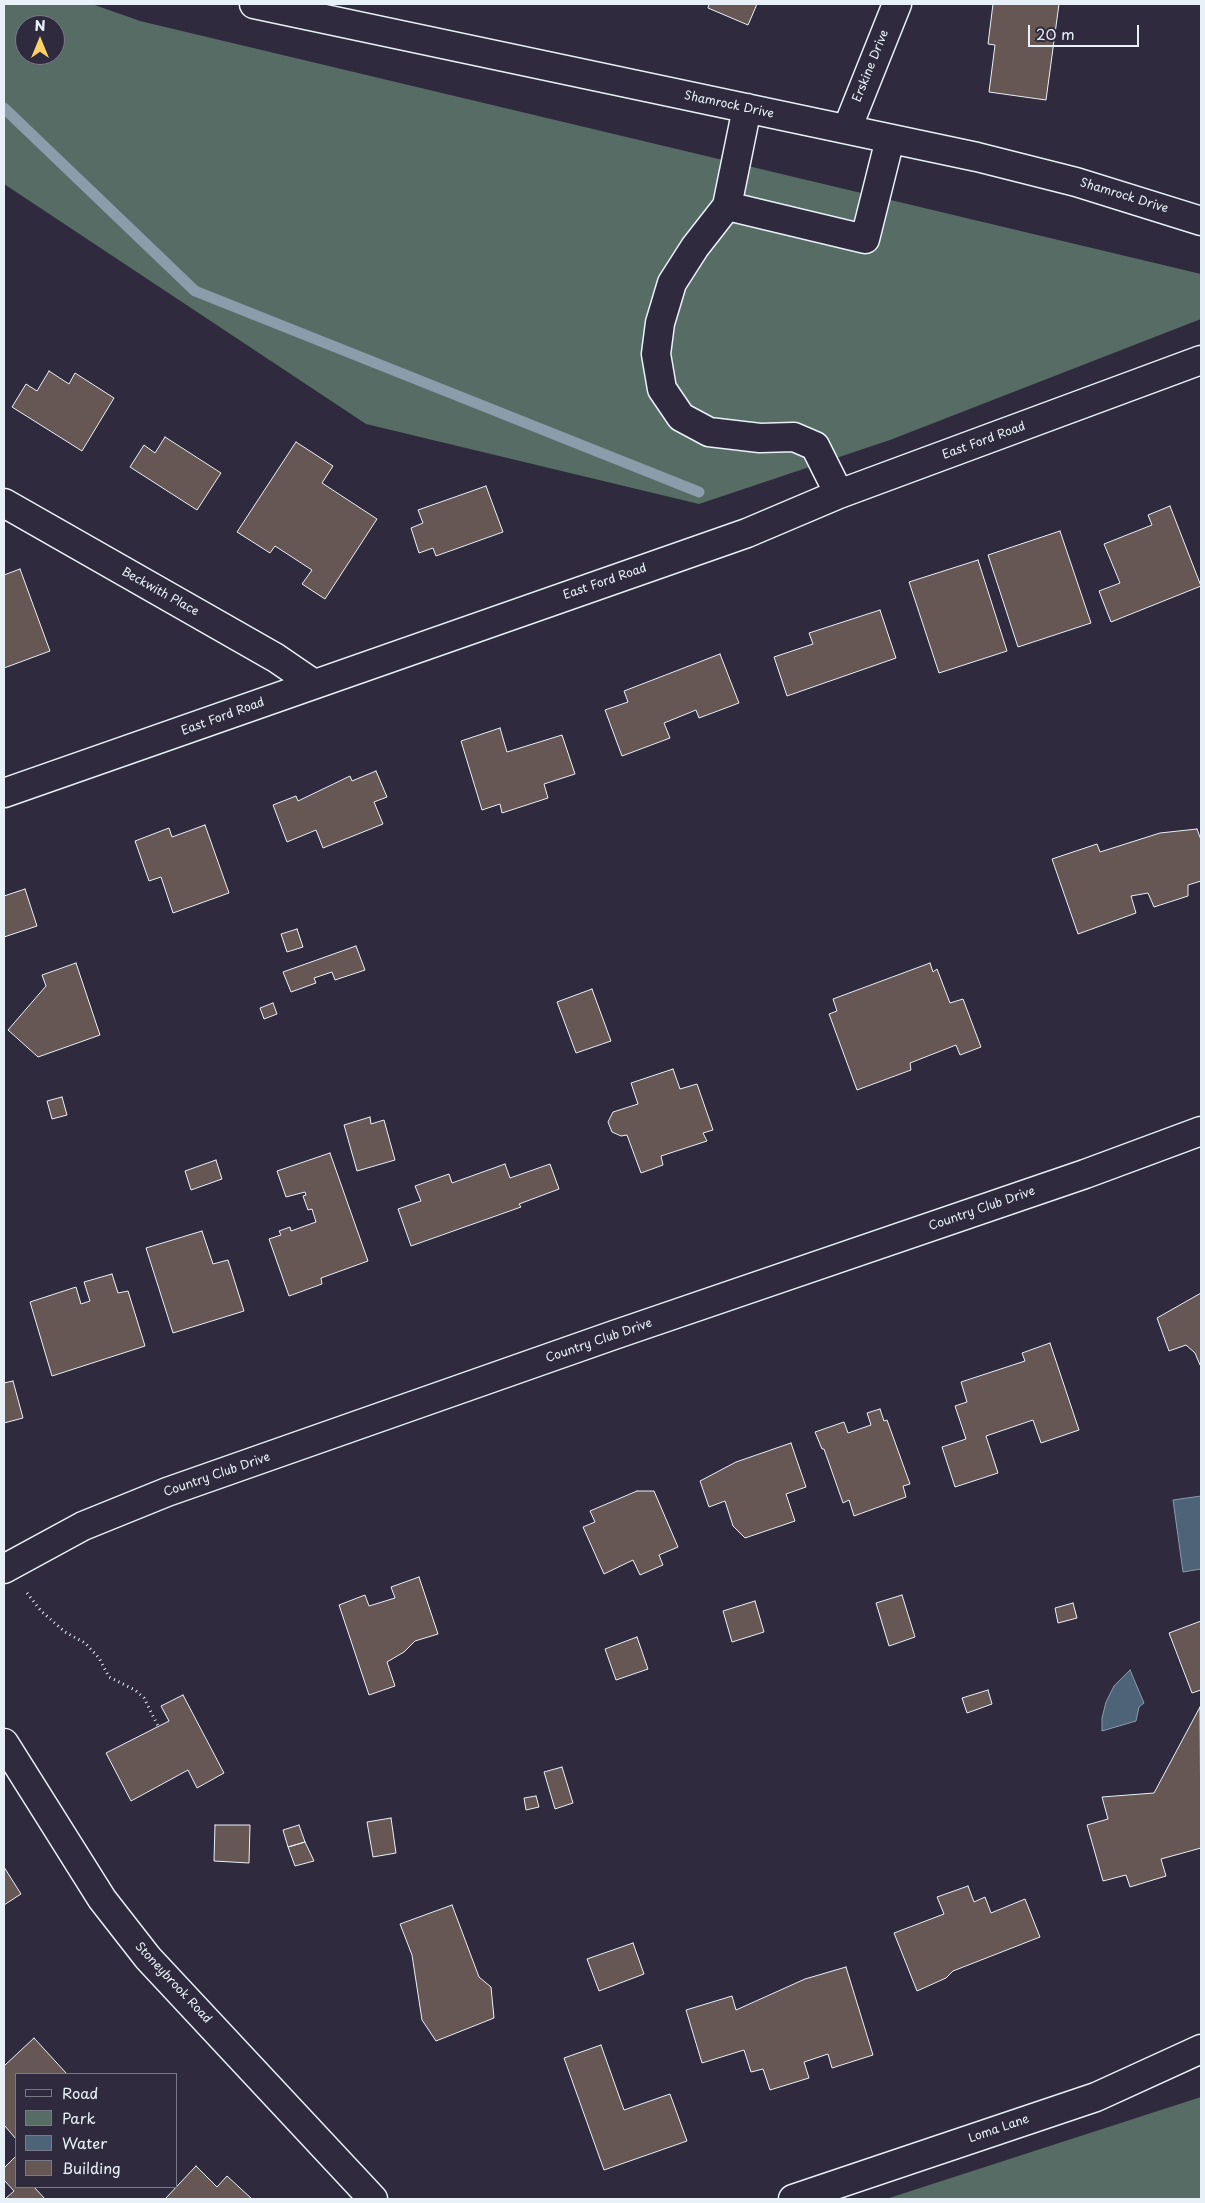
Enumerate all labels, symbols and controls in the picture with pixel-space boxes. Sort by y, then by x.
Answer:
north arrow [15,15,65,65]
text: N [34,15,46,36]
scale bar [1030,15,1141,47]
text: 20 m [1036,22,1075,45]
street label: Erskine Drive [850,28,892,104]
street label: Shamrock Drive [683,88,775,122]
street label: Shamrock Drive [1078,176,1170,216]
street label: East Ford Road [940,419,1028,463]
street label: East Ford Road [561,561,649,603]
street label: Beckwith Place [119,565,201,619]
street label: East Ford Road [179,695,267,739]
street label: Country Club Drive [927,1184,1037,1234]
street label: Country Club Drive [544,1316,654,1366]
street label: Country Club Drive [162,1450,272,1500]
street label: Stoneybrook Road [132,1940,214,2026]
legend [15,2073,178,2188]
text: Road [62,2081,98,2104]
text: Park [62,2106,96,2129]
street label: Loma Lane [967,2112,1031,2146]
text: Water [62,2131,107,2154]
text: Building [62,2156,121,2179]

